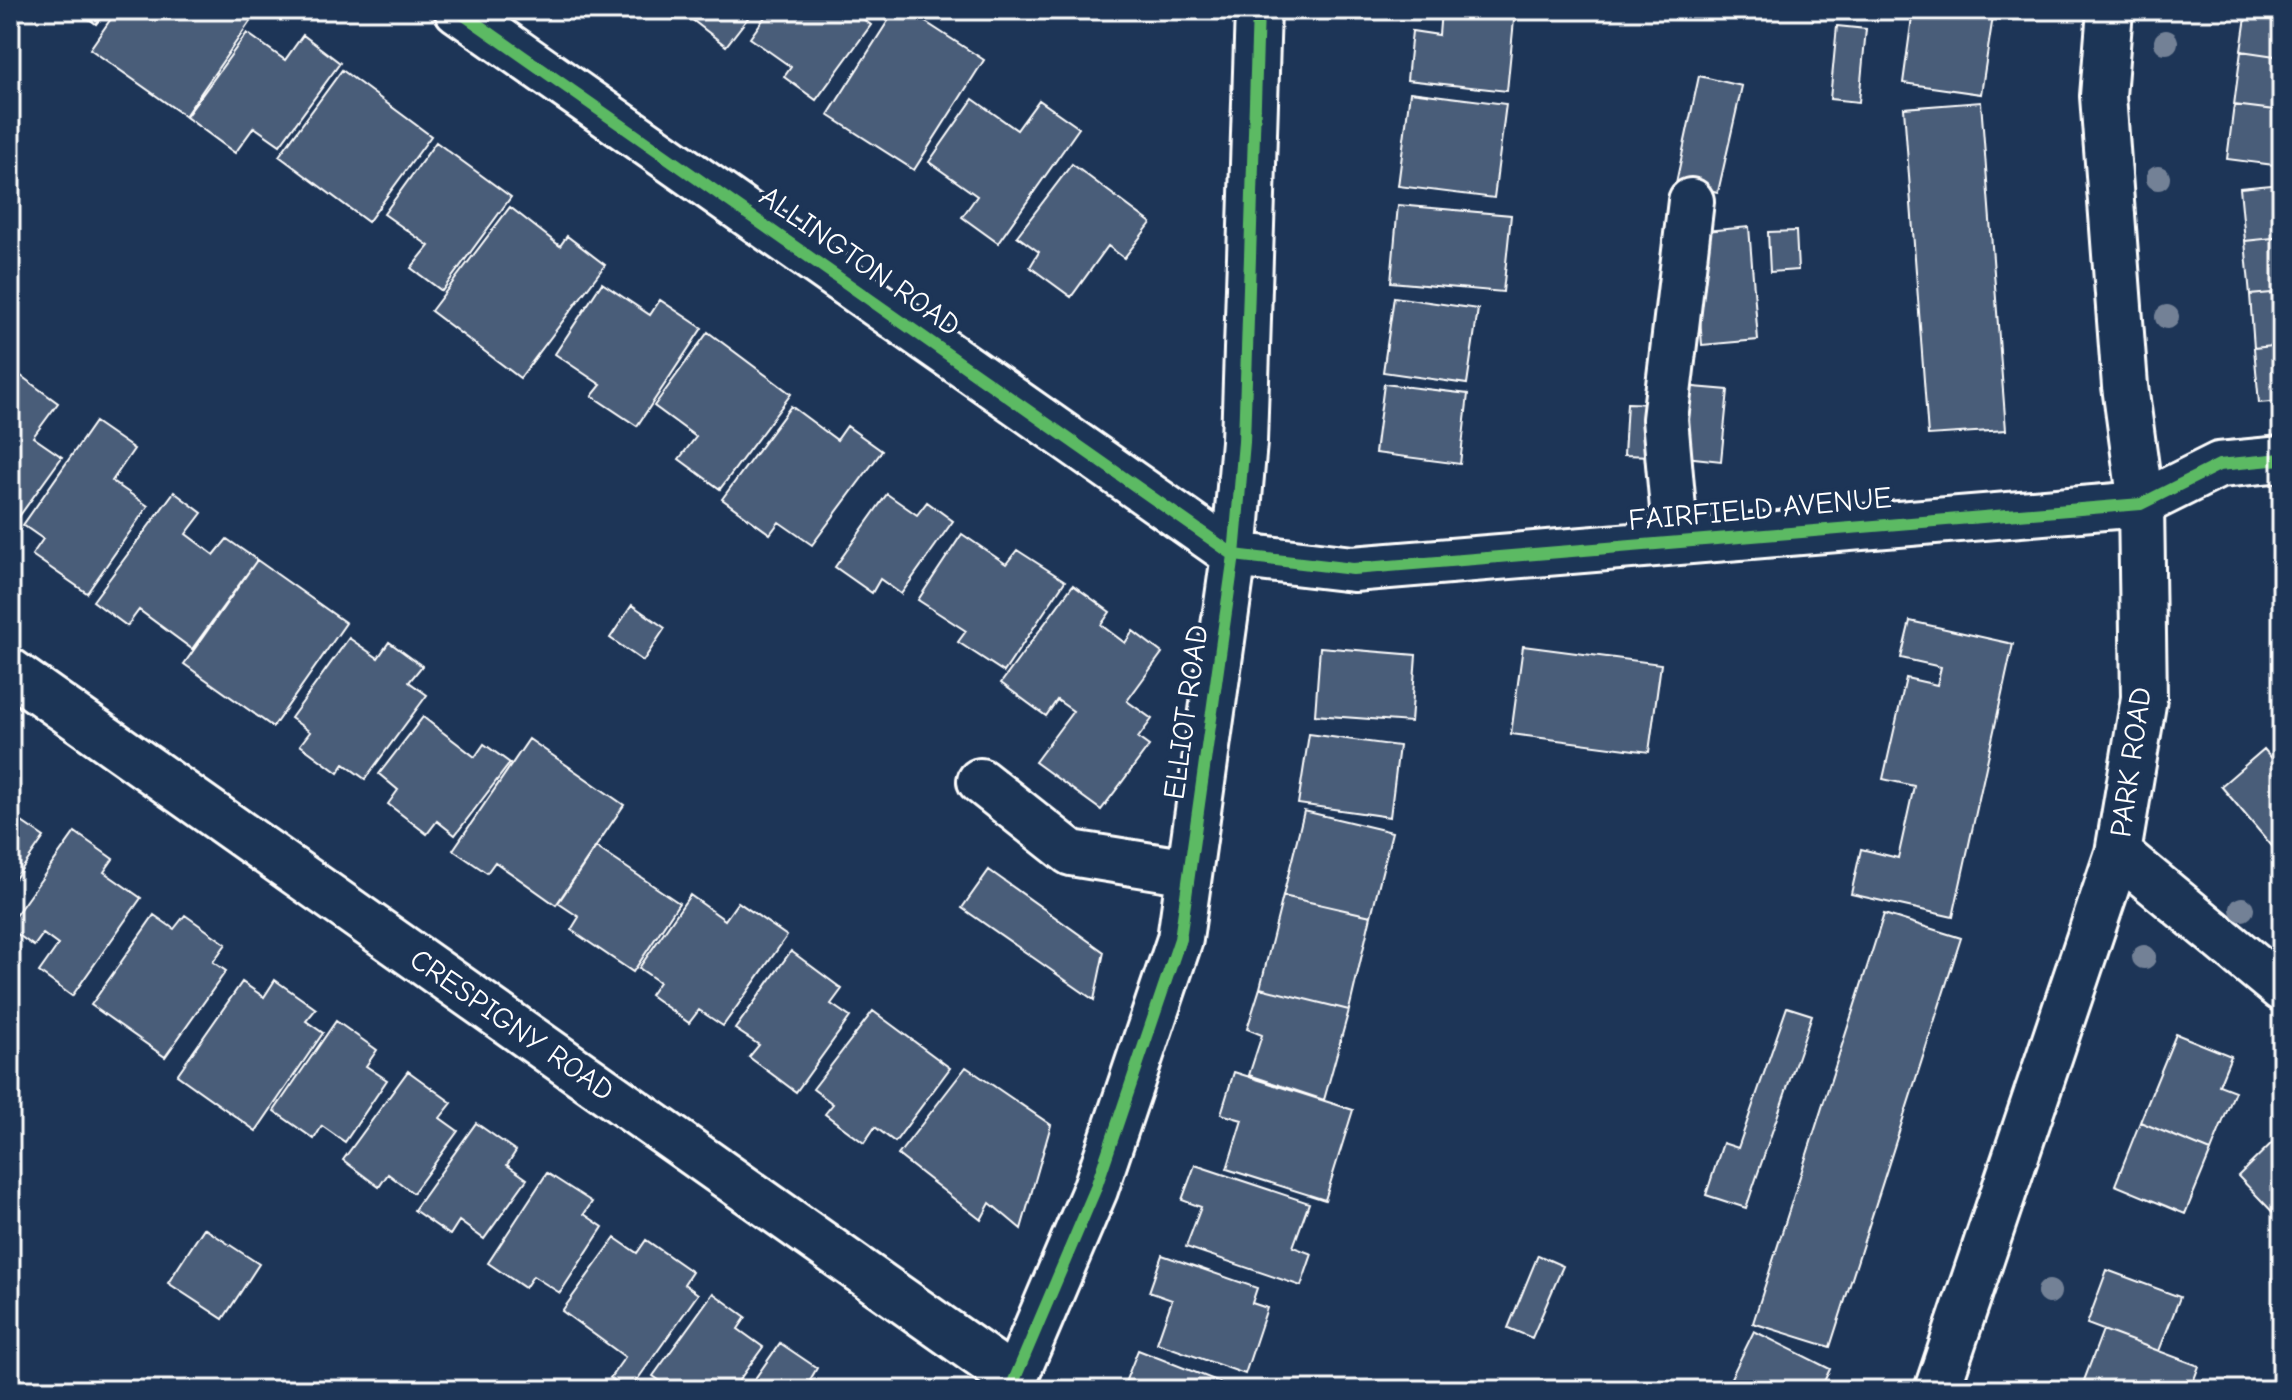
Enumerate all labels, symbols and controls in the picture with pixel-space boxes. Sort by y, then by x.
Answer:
street label: ALLINGTON ROAD [753,179,967,343]
street label: FAIRFIELD AVENUE [1627,480,1893,538]
street label: ELLIOT ROAD [1156,622,1216,802]
street label: PARK ROAD [2103,685,2159,839]
street label: CRESPIGNY ROAD [403,942,621,1108]

